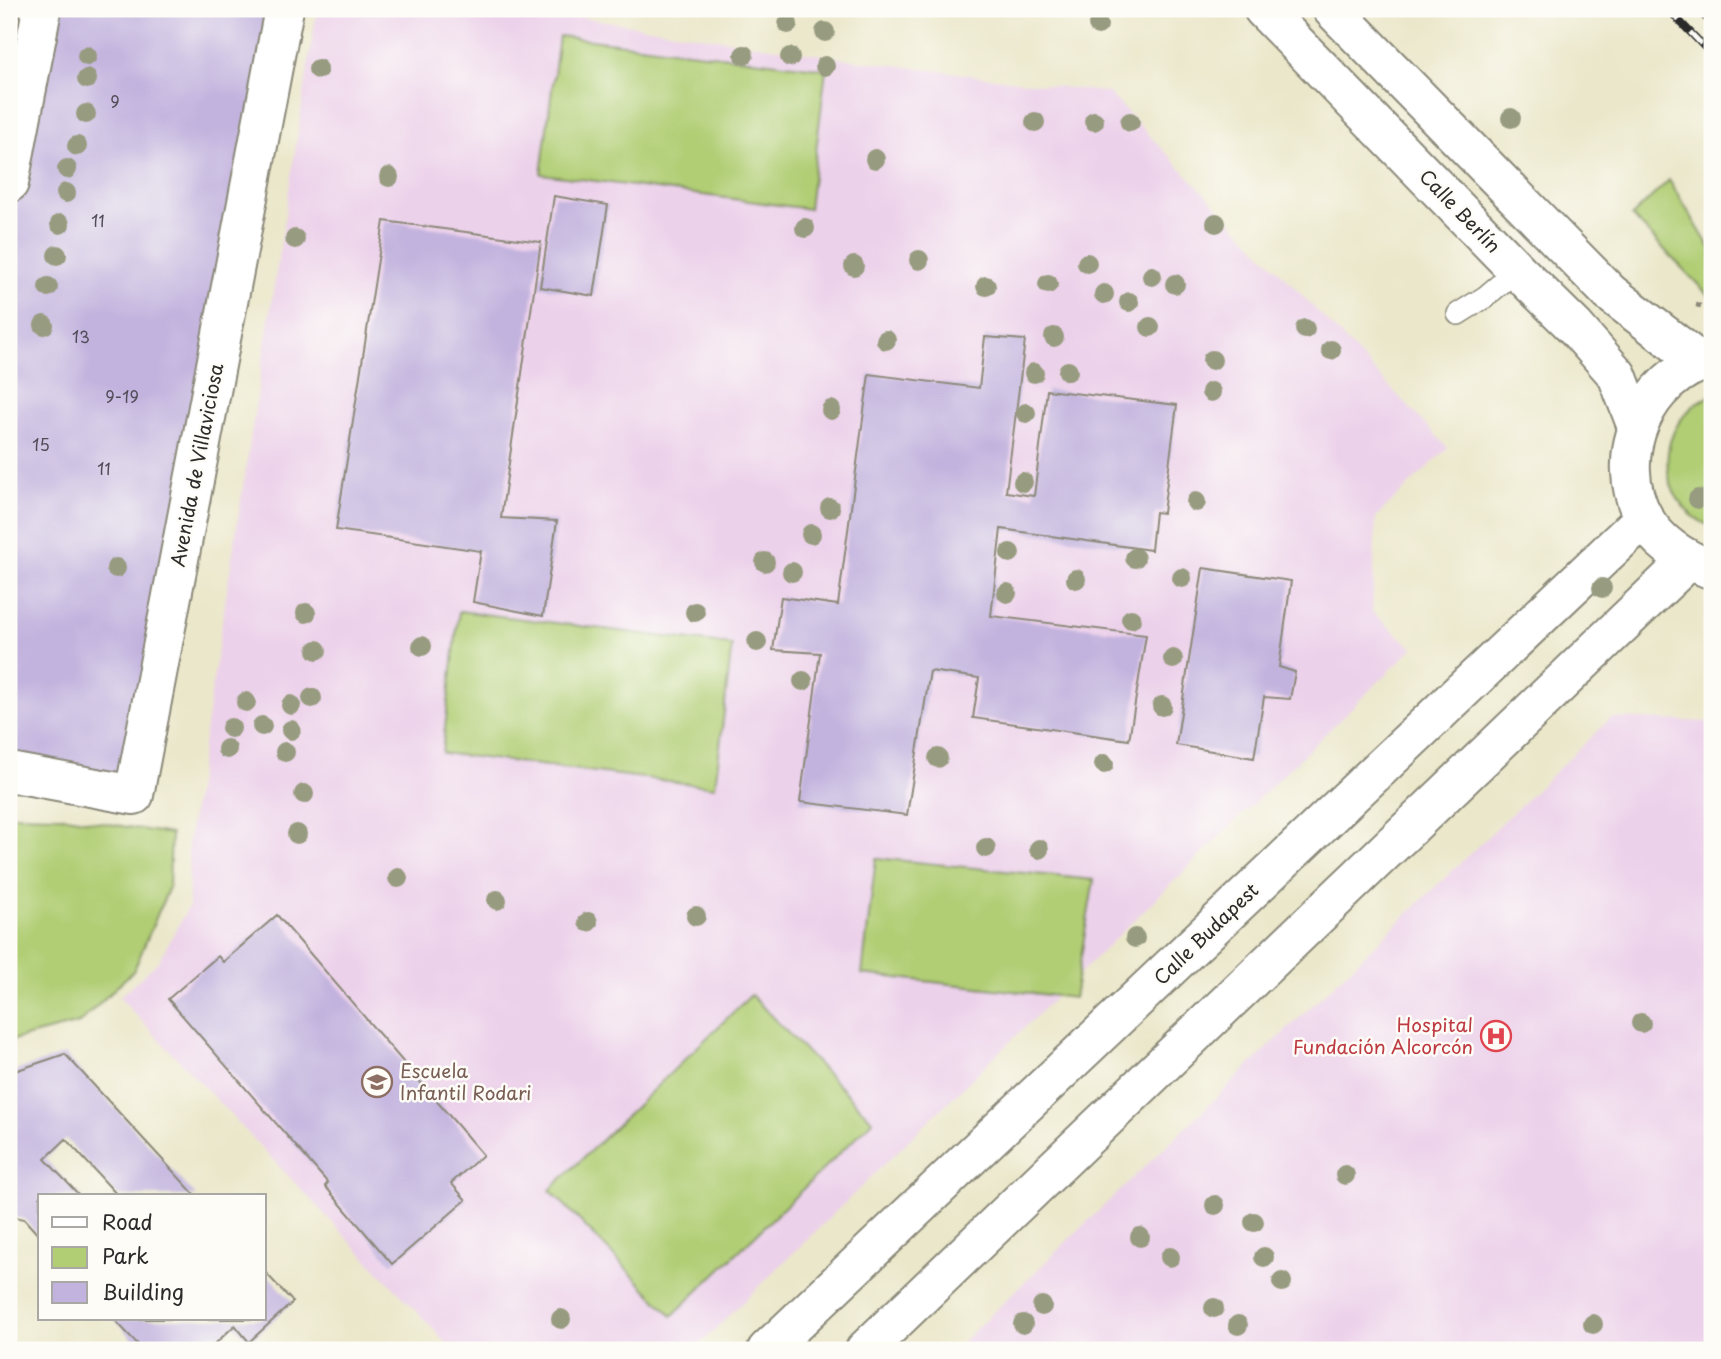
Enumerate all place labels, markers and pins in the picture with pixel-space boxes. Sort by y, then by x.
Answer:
place label: Hospital Fundación Alcorcón [1293,1010,1473,1060]
hospital icon: Hospital Fundación Alcorcón [1479,1019,1513,1053]
place label: Escuela Infantil Rodari [400,1056,531,1106]
school or university icon: Escuela Infantil Rodari [360,1065,394,1099]

